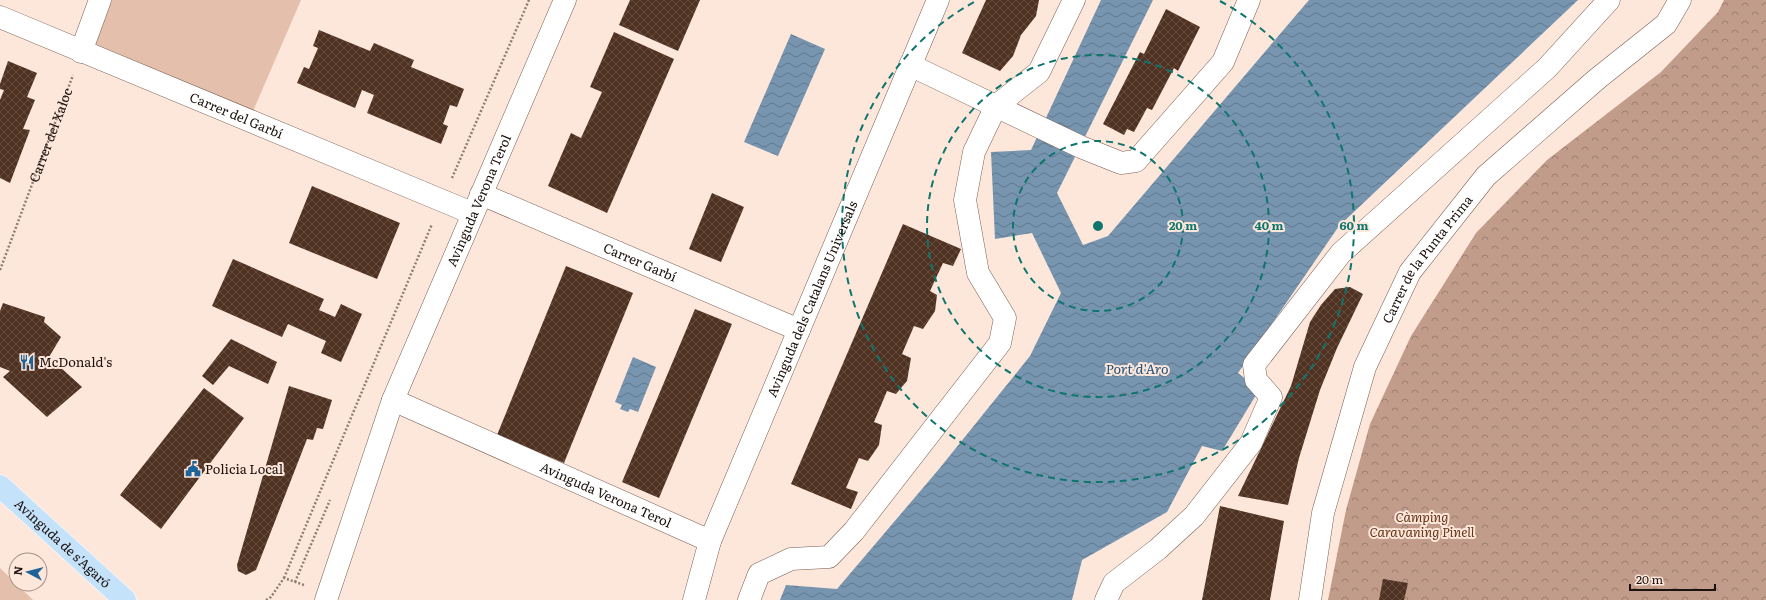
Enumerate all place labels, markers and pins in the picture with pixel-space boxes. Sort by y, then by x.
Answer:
centre of rings [1091,219,1105,233]
place label: McDonald's [39,352,112,371]
restaurant icon: McDonald's [18,353,36,371]
place label: Policia Local [205,459,284,478]
public building icon: Policia Local [184,460,202,478]

